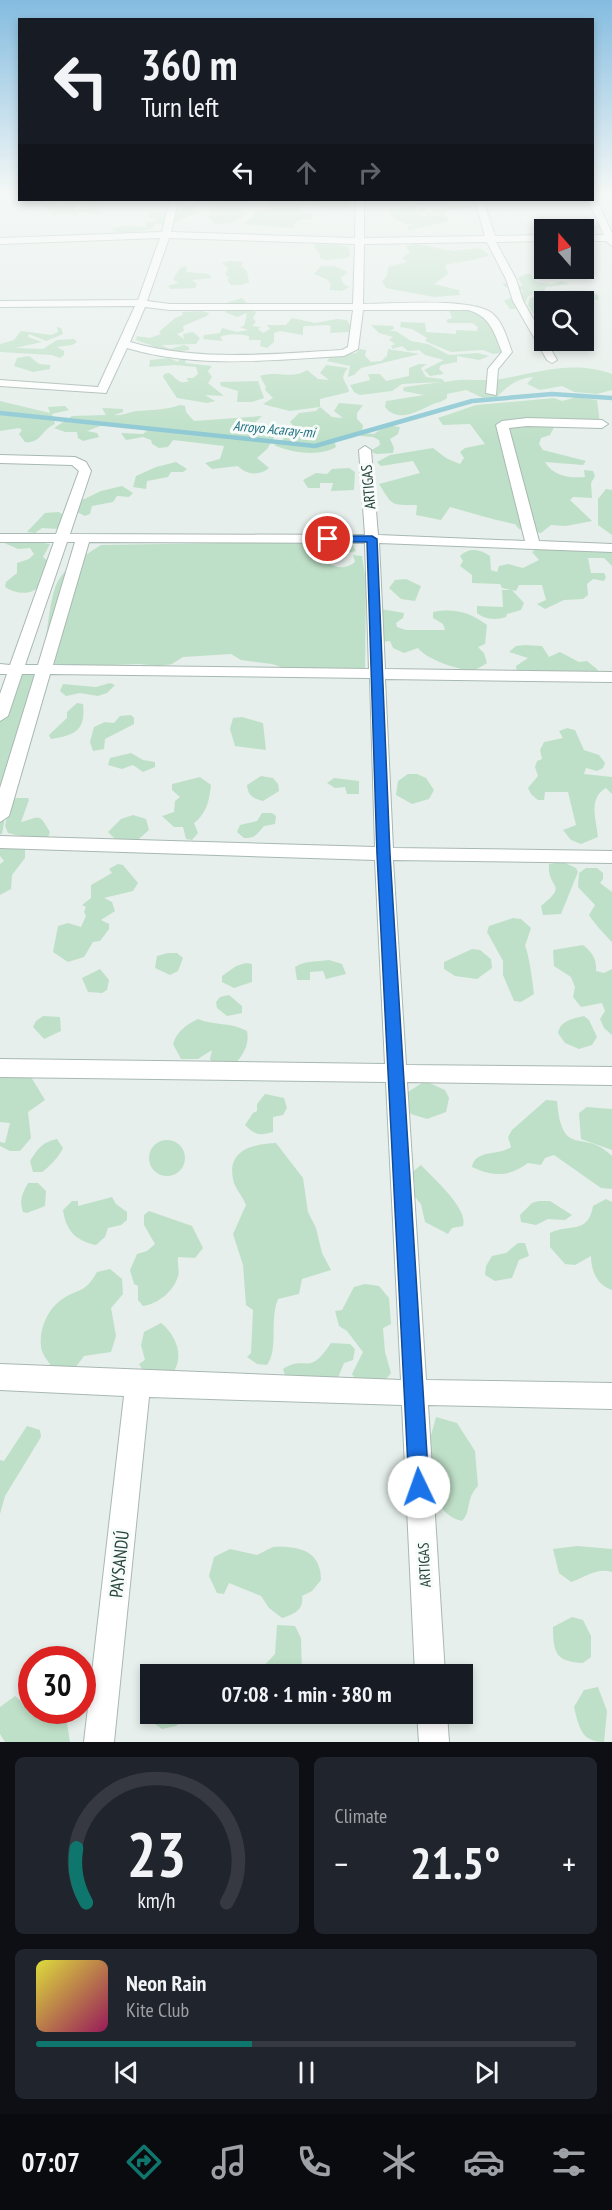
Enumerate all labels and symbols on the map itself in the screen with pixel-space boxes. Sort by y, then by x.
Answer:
north arrow [534,219,594,279]
water label: Arroyo Acaray-mi [232,416,318,442]
street label: ARTIGAS [357,464,379,510]
pin [302,513,353,564]
position arrow [387,1455,451,1519]
street label: PAYSANDÚ [104,1529,134,1599]
street label: ARTIGAS [413,1542,435,1588]
speed limit sign: 30 [18,1646,96,1724]

